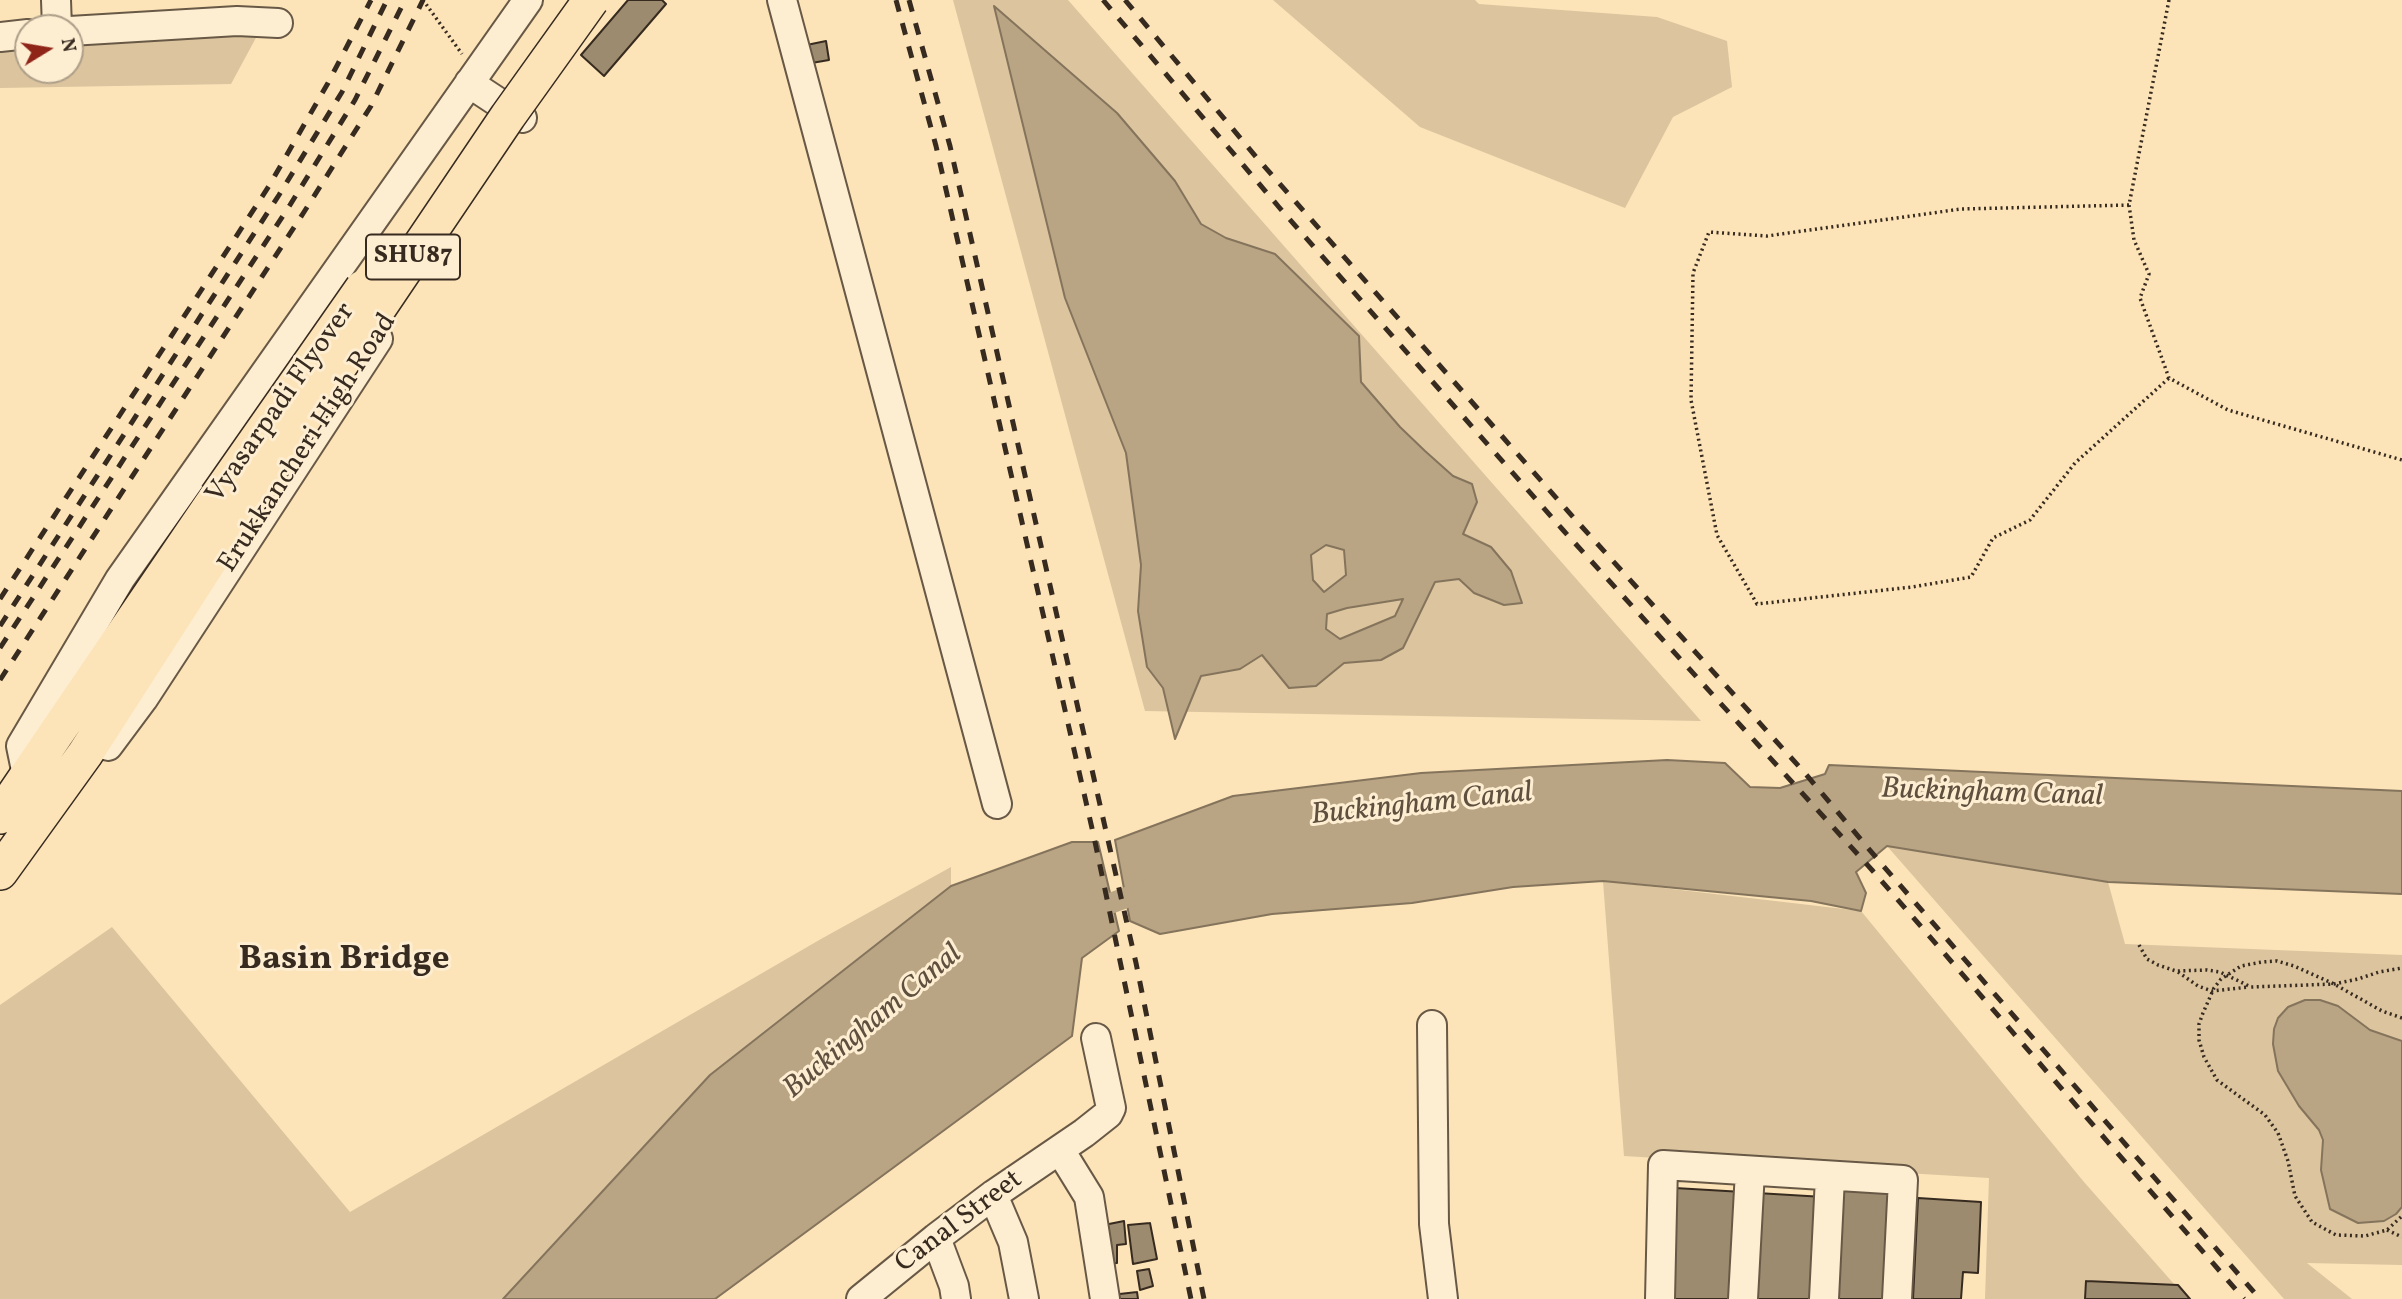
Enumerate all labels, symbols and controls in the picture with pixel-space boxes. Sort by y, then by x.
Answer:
north arrow [14,14,84,84]
text: N [54,36,82,55]
road number: SHU87 [366,234,460,280]
street label: Vyasarpadi Flyover [200,297,364,511]
street label: Erukkancheri High Road [213,308,405,580]
water label: Buckingham Canal [1880,773,2104,817]
water label: Buckingham Canal [1310,776,1534,836]
water label: Buckingham Canal [777,938,971,1108]
district label: Basin Bridge [238,941,450,983]
street label: Canal Street [890,1164,1030,1282]

